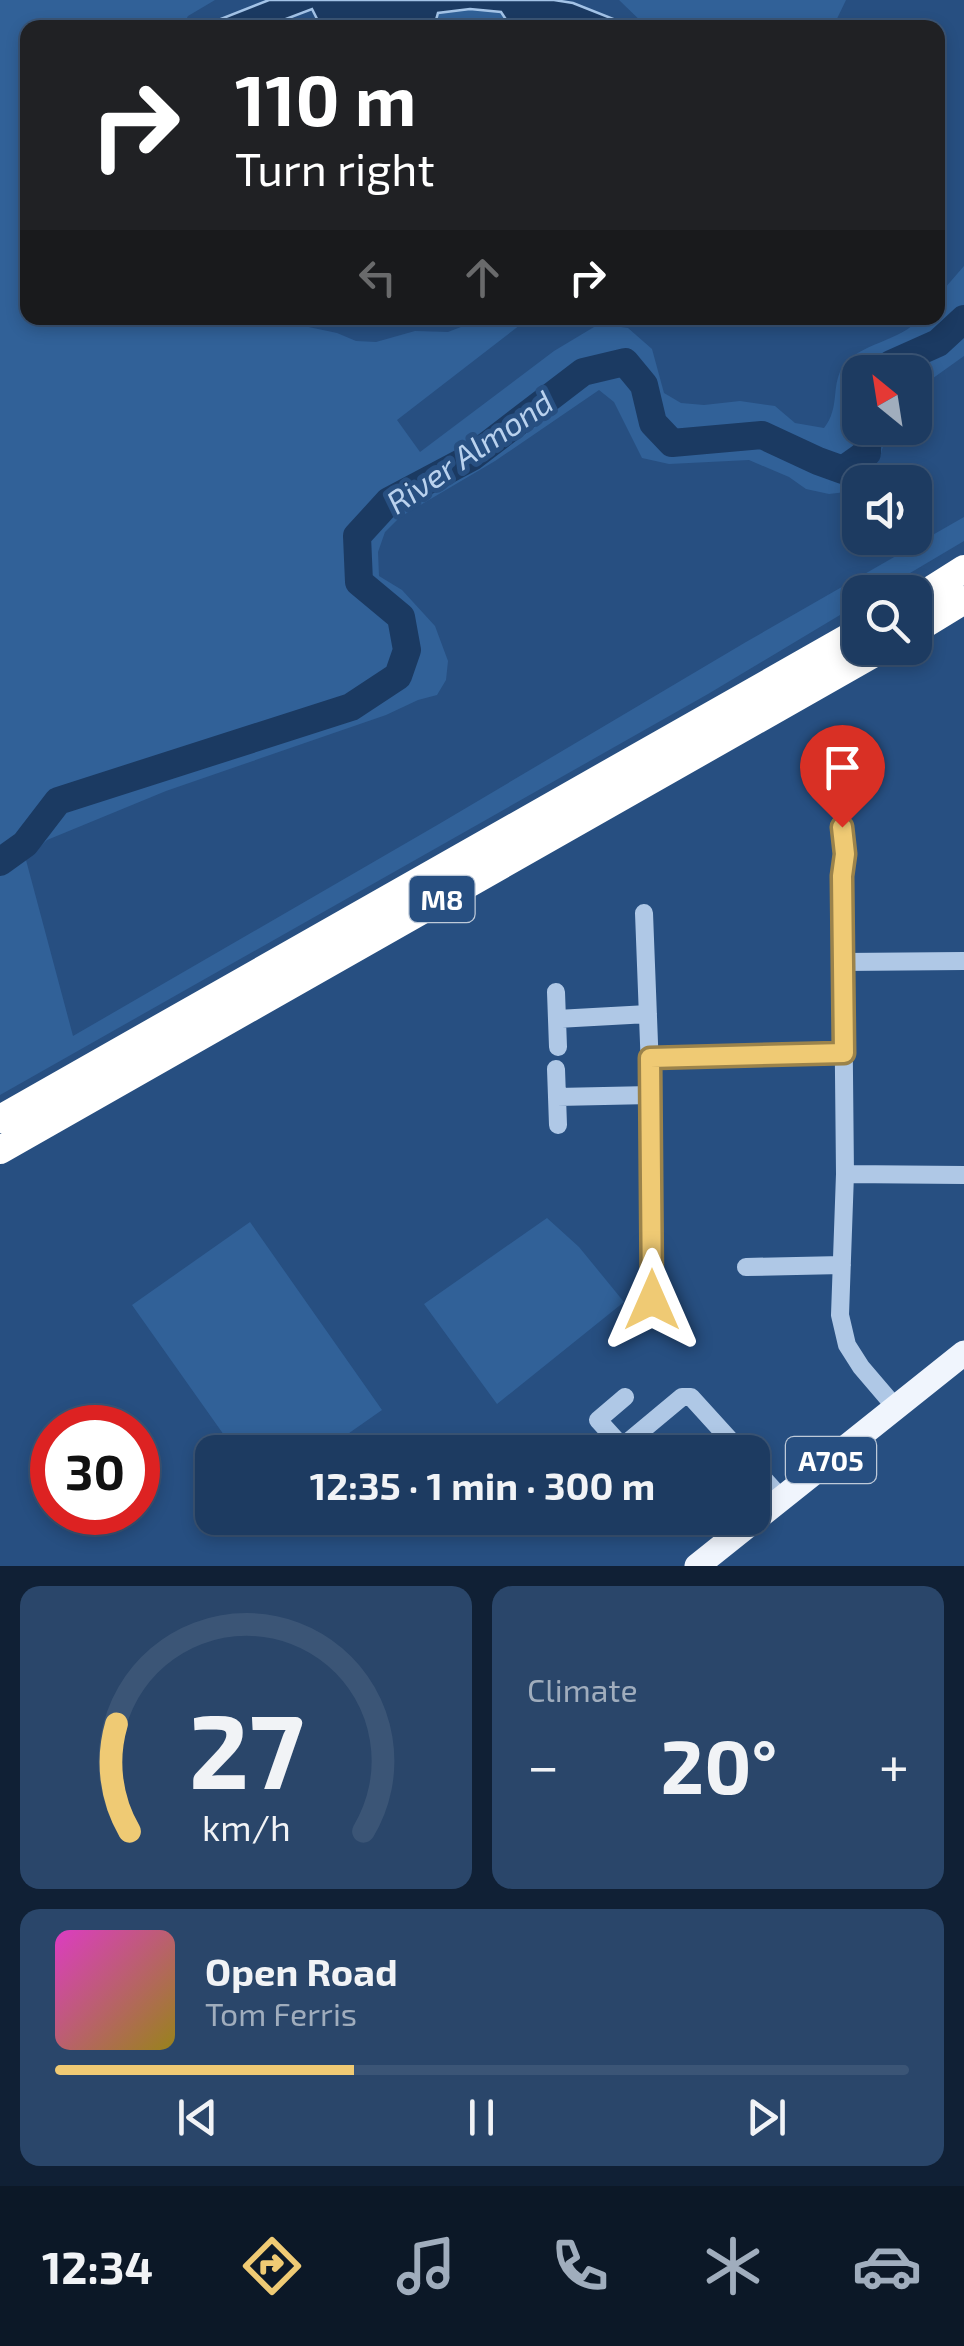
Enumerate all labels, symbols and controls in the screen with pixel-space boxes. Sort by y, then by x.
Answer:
text: 110 m [235,56,416,140]
icon: right [70,60,200,190]
text: Turn right [235,141,435,195]
icon: left [350,250,405,305]
icon: ahead [455,250,510,305]
icon: right [560,250,615,305]
north arrow [842,355,932,445]
map controls [842,355,932,665]
water label: River Almond [379,381,559,521]
button: sound [842,465,932,555]
button: search [842,575,932,665]
pin [800,725,885,828]
icon: arrive [815,740,870,795]
road number: M8 [410,876,474,922]
position arrow [600,1248,704,1352]
speed limit sign: 30 [30,1405,160,1535]
road number: A705 [786,1437,876,1483]
text: 12:35 · 1 min · 300 m [310,1462,655,1508]
text: Climate [527,1670,638,1708]
text: 27 [188,1685,304,1810]
text: 20° [661,1719,777,1809]
text: − [527,1731,559,1797]
text: + [879,1731,909,1797]
text: km/h [202,1805,290,1848]
text: Open Road [205,1948,398,1994]
text: Tom Ferris [205,1994,357,2032]
icon: previous [170,2090,225,2145]
icon: pause [454,2090,509,2145]
icon: next [739,2090,794,2145]
icon: directions [237,2231,307,2301]
icon: music [391,2231,461,2301]
icon: phone [545,2231,615,2301]
icon: climate [698,2231,768,2301]
icon: car [852,2231,922,2301]
text: 12:34 [42,2239,153,2293]

